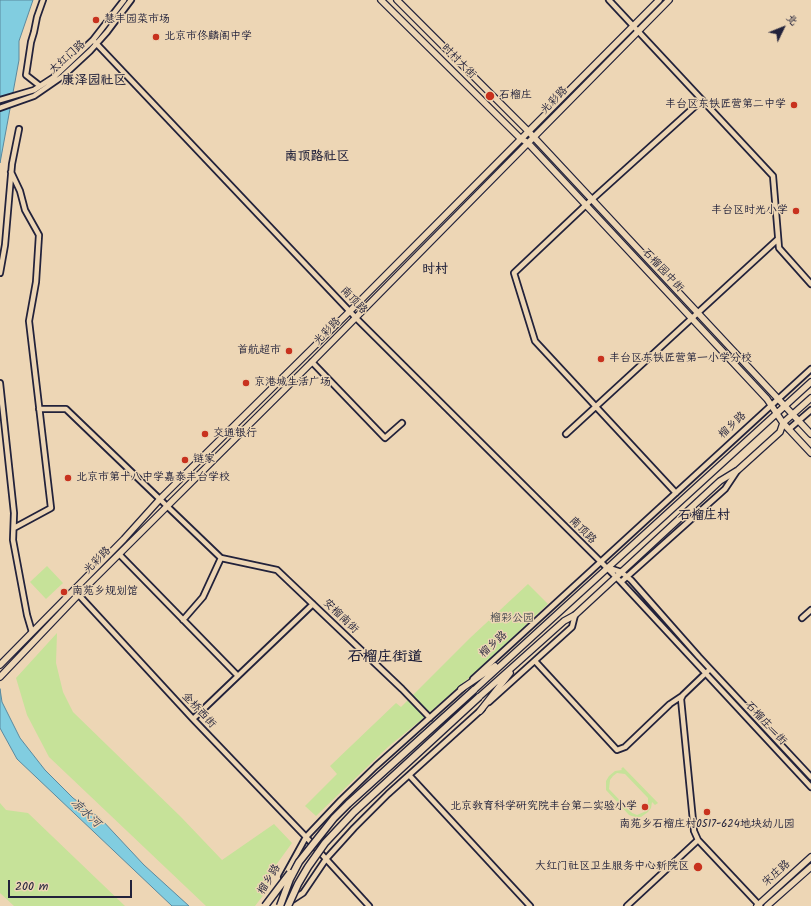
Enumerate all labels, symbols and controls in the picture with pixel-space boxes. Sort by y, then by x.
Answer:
north arrow [763,8,803,48]
text: 北 [781,10,802,30]
place label: 慧丰园菜市场 [104,13,170,27]
marker: 慧丰园菜市场 [91,15,101,25]
place label: 北京市佟麟阁中学 [164,30,252,44]
marker: 北京市佟麟阁中学 [151,32,161,42]
street label: 大红门路 [47,38,89,78]
street label: 时村大街 [438,42,478,82]
district label: 康泽园社区 [62,74,126,90]
street label: 光彩路 [539,85,571,117]
place label: 石榴庄 [499,89,532,103]
marker: 石榴庄 [484,90,496,102]
place label: 丰台区东铁匠营第二中学 [665,98,786,112]
marker: 丰台区东铁匠营第二中学 [789,100,799,110]
district label: 南顶路社区 [285,150,349,166]
place label: 丰台区时光小学 [711,204,788,218]
marker: 丰台区时光小学 [791,206,801,216]
street label: 石榴园中街 [638,246,686,296]
district label: 时村 [422,263,448,279]
street label: 南顶路 [337,285,369,317]
street label: 光彩路 [312,316,344,348]
place label: 首航超市 [237,344,281,358]
marker: 首航超市 [284,346,294,356]
place label: 丰台区东铁匠营第一小学分校 [609,352,752,366]
marker: 丰台区东铁匠营第一小学分校 [596,354,606,364]
place label: 京港城生活广场 [254,376,331,390]
marker: 京港城生活广场 [241,378,251,388]
street label: 榴乡路 [716,410,750,442]
place label: 交通银行 [213,427,257,441]
marker: 交通银行 [200,429,210,439]
place label: 链家 [193,453,215,467]
marker: 链家 [180,455,190,465]
place label: 北京市第十八中学嘉泰丰台学校 [76,471,230,485]
marker: 北京市第十八中学嘉泰丰台学校 [63,473,73,483]
district label: 石榴庄村 [678,509,730,525]
street label: 南顶路 [566,515,598,547]
street label: 光彩路 [82,545,114,577]
place label: 南苑乡规划馆 [72,585,138,599]
marker: 南苑乡规划馆 [59,587,69,597]
street label: 安榴南街 [320,597,360,637]
park label: 榴彩公园 [490,612,534,626]
street label: 榴乡路 [477,629,511,661]
district label: 石榴庄街道 [348,649,422,667]
street label: 金桥西街 [178,690,218,732]
street label: 石榴庄一街 [741,699,789,749]
water label: 凉水河 [67,796,103,832]
place label: 北京教育科学研究院丰台第二实验小学 [450,800,637,814]
marker: 北京教育科学研究院丰台第二实验小学 [640,802,650,812]
marker: 南苑乡石榴庄村0517-624地块幼儿园 [702,807,712,817]
place label: 南苑乡石榴庄村0517-624地块幼儿园 [619,818,795,832]
street label: 宋庄路 [760,858,794,890]
place label: 大红门社区卫生服务中心新院区 [535,860,689,874]
marker: 大红门社区卫生服务中心新院区 [692,861,704,873]
street label: 榴乡路 [256,862,284,898]
scale bar [10,872,134,898]
text: 200 m [15,877,48,896]

